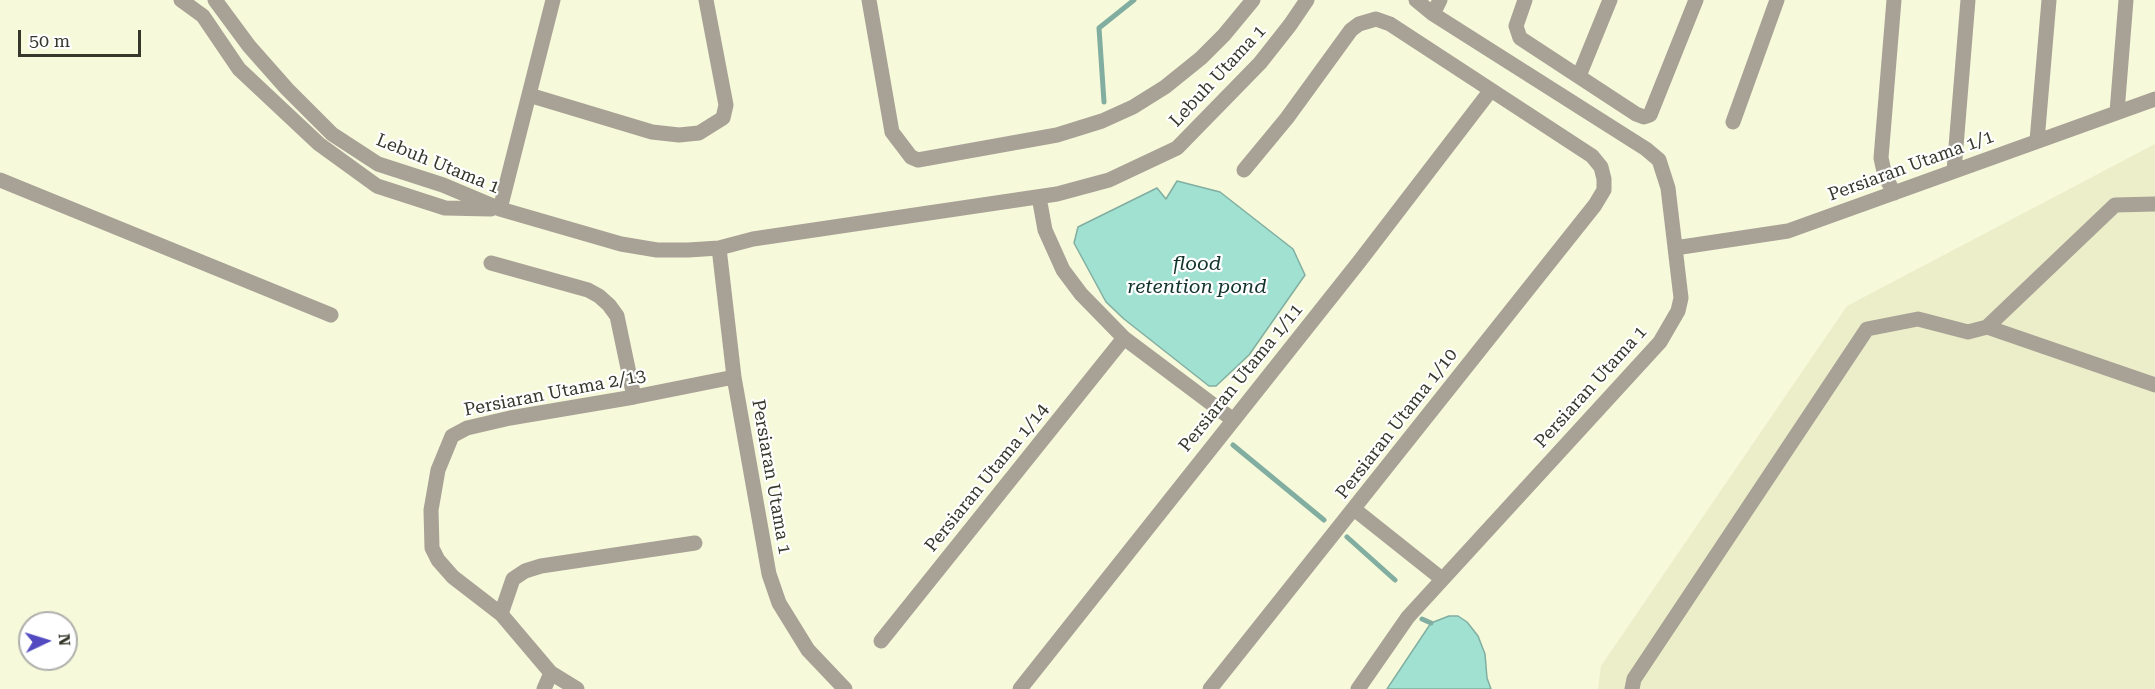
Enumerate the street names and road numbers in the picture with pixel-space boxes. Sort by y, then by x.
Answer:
street label: Lebuh Utama 1 [1165,21,1271,131]
street label: Persiaran Utama 1/1 [1825,126,1997,206]
street label: Lebuh Utama 1 [373,129,503,199]
street label: Persiaran Utama 1/11 [1174,299,1308,457]
street label: Persiaran Utama 1 [1530,321,1652,453]
street label: Persiaran Utama 1/10 [1332,345,1462,503]
street label: Persiaran Utama 2/13 [462,365,648,421]
street label: Persiaran Utama 1 [747,398,795,556]
street label: Persiaran Utama 1/14 [920,399,1054,557]

